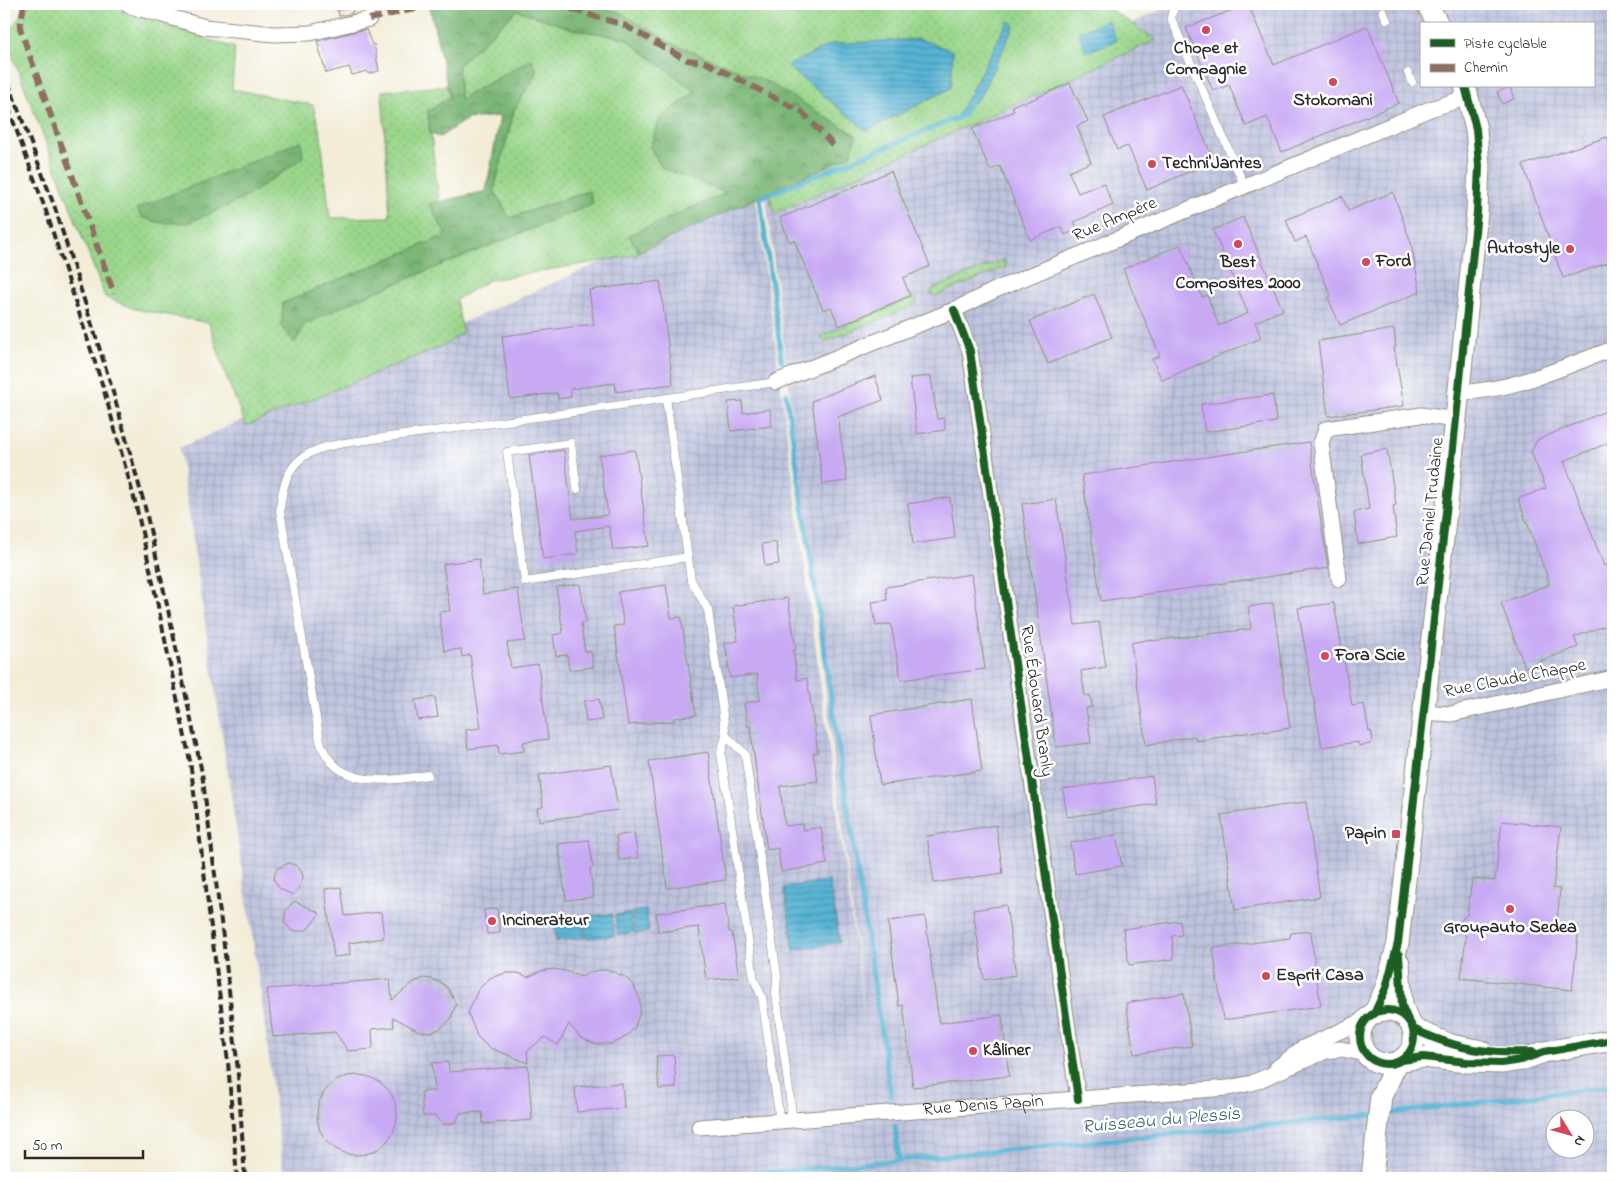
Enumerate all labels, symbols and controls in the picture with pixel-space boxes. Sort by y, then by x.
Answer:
legend [1420,22,1594,88]
marker: Chope et Compagnie [1200,24,1212,36]
text: Piste cyclable [1464,33,1547,56]
place label: Chope et Compagnie [1166,36,1247,84]
text: Chemin [1464,57,1508,79]
marker: Stokomani [1327,76,1339,88]
place label: Stokomani [1293,88,1373,114]
place label: Techni'Jantes [1162,151,1262,177]
marker: Techni'Jantes [1146,158,1158,170]
street label: Rue Ampère [1069,190,1162,249]
place label: Autostyle [1487,236,1561,263]
marker: Best Composites 2000 [1232,238,1244,250]
marker: Autostyle [1564,243,1576,255]
place label: Ford [1375,249,1412,275]
place label: Best Composites 2000 [1176,250,1301,297]
marker: Ford [1360,256,1372,268]
street label: Rue Daniel Trudaine [1410,435,1452,588]
street label: Rue Édouard Branly [1013,624,1059,778]
place label: Fora Scie [1334,643,1406,669]
marker: Fora Scie [1319,650,1331,662]
street label: Rue Claude Chappe [1442,652,1589,706]
place label: Papin [1345,821,1386,847]
marker: Papin [1390,828,1402,840]
marker: Groupauto Sedea [1504,903,1516,915]
place label: Incinerateur [502,908,589,934]
marker: Incinerateur [486,915,498,927]
place label: Groupauto Sedea [1443,915,1577,941]
place label: Esprit Casa [1276,963,1364,989]
marker: Esprit Casa [1260,970,1272,982]
place label: Kâliner [983,1038,1031,1064]
marker: Kâliner [967,1045,979,1057]
street label: Rue Denis Papin [922,1089,1045,1123]
water label: Ruisseau du Plessis [1081,1101,1242,1141]
north arrow [1544,1110,1594,1160]
scale bar [25,1127,142,1159]
text: N [1568,1131,1590,1151]
text: 50 m [32,1135,63,1157]

